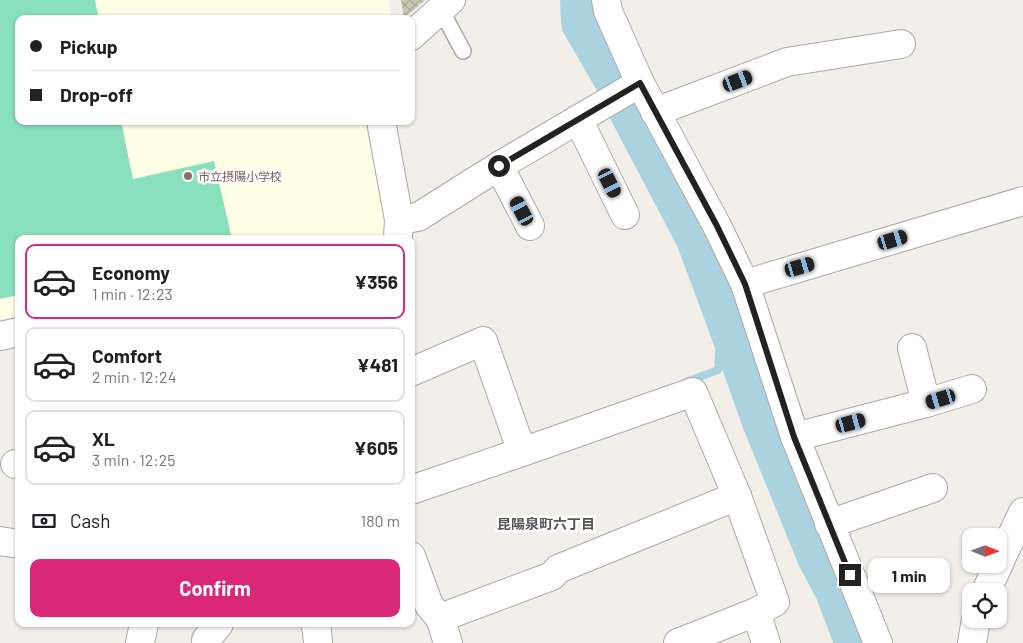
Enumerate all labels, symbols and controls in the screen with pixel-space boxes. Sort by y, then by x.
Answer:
text: Pickup [60,35,118,58]
car [721,69,754,93]
text: Drop-off [60,83,133,106]
route start [488,155,510,177]
car [596,166,623,200]
place label: 市立摂陽小学校 [198,169,282,183]
marker: 市立摂陽小学校 [182,170,194,182]
car [508,194,535,228]
car [876,228,909,252]
car [783,256,816,278]
icon: car [32,259,77,304]
text: Economy [92,261,170,284]
text: ¥356 [354,270,398,293]
text: 1 min · 12:23 [92,284,173,303]
icon: car [32,342,77,387]
text: Comfort [92,344,162,367]
text: ¥481 [357,353,398,376]
text: 2 min · 12:24 [92,367,176,386]
car [924,387,957,411]
car [834,412,867,434]
icon: car [32,425,77,470]
text: XL [92,427,115,450]
text: ¥605 [354,436,398,459]
text: 3 min · 12:25 [92,450,176,469]
icon: cash [30,507,58,535]
text: Cash [70,509,111,532]
text: 180 m [361,511,400,530]
district label: 昆陽泉町六丁目 [497,515,595,532]
north arrow [962,528,1008,572]
map controls [962,528,1007,628]
callout: 1 min [868,558,950,592]
button: Confirm [30,559,400,617]
route end [839,564,861,586]
text: 1 min [891,566,927,585]
button: locate [962,583,1007,628]

